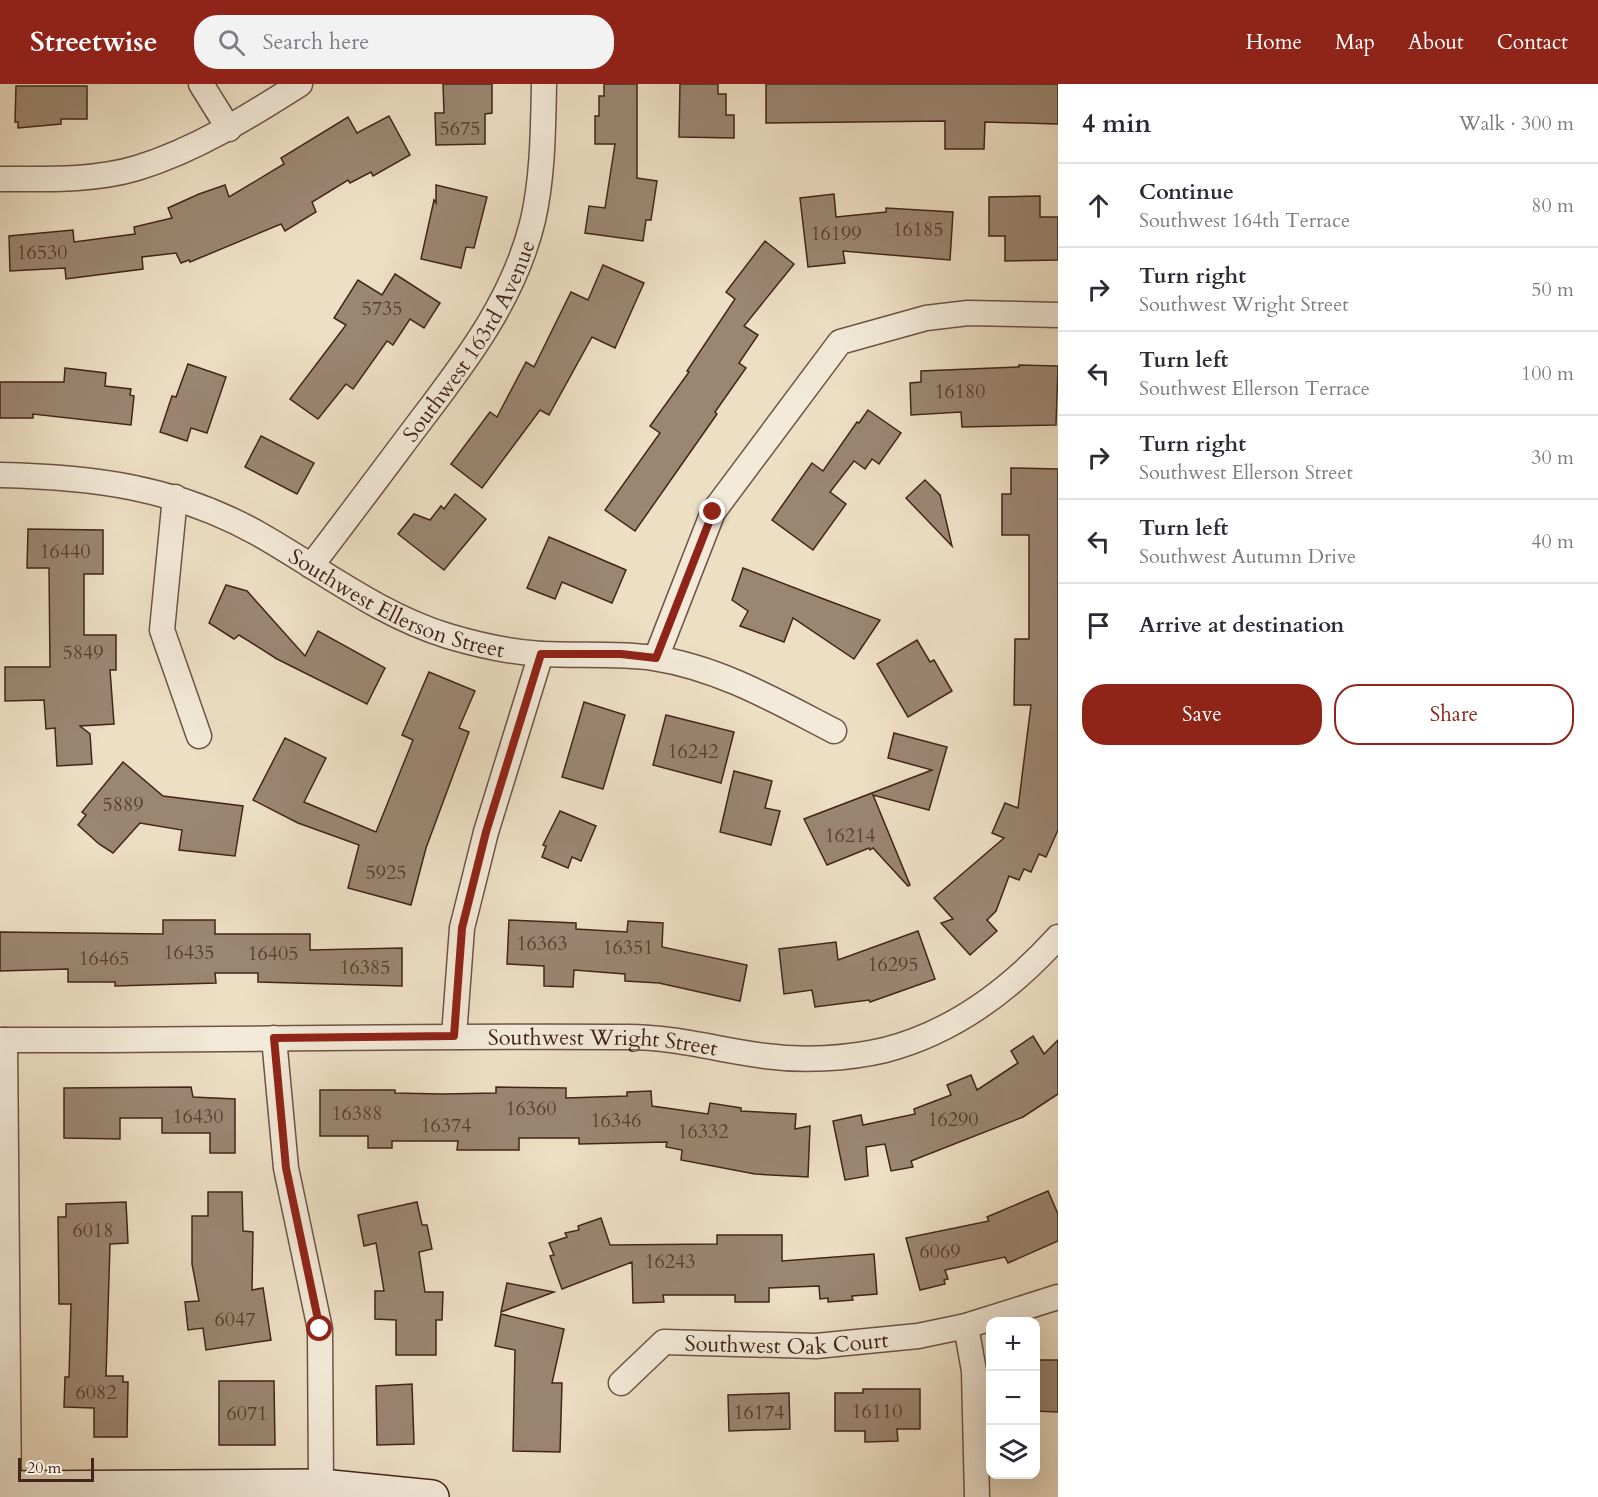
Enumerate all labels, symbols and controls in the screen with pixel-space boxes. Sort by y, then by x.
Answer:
search box [194,15,614,69]
text: Streetwise [30,23,158,61]
icon: search [215,26,248,59]
text: Search here [263,27,369,57]
text: Home [1246,28,1302,57]
text: Map [1335,28,1375,57]
text: About [1408,28,1464,57]
text: Contact [1497,28,1568,57]
text: 4 min [1082,106,1151,141]
text: Walk · 300 m [1459,110,1574,137]
house number: 5675 [440,115,480,142]
text: Continue [1139,177,1234,207]
icon: ahead [1082,189,1115,222]
text: 80 m [1531,192,1574,219]
text: Southwest 164th Terrace [1139,207,1350,234]
house number: 16185 [892,216,944,243]
house number: 16199 [810,220,862,247]
street label: Southwest 163rd Avenue [396,236,542,448]
house number: 16530 [16,239,68,266]
text: Turn right [1139,261,1246,291]
icon: right [1082,273,1115,306]
text: 50 m [1531,276,1574,303]
text: Southwest Wright Street [1139,291,1349,318]
house number: 5735 [362,295,402,322]
text: Turn left [1139,345,1228,375]
icon: left [1082,357,1115,390]
text: 100 m [1521,360,1574,387]
text: Southwest Ellerson Terrace [1139,375,1370,402]
house number: 16180 [934,378,986,405]
text: Turn right [1139,429,1246,459]
icon: right [1082,441,1115,474]
text: 30 m [1531,444,1574,471]
text: Southwest Ellerson Street [1139,459,1353,486]
route end [699,498,725,524]
text: Turn left [1139,513,1228,543]
icon: left [1082,525,1115,558]
text: 40 m [1531,528,1574,555]
house number: 16440 [39,538,91,565]
street label: Southwest Ellerson Street [283,542,507,665]
text: Southwest Autumn Drive [1139,543,1356,570]
icon: arrive [1082,609,1115,642]
text: Arrive at destination [1139,610,1344,640]
house number: 5849 [63,639,103,666]
button: Save [1082,684,1322,745]
button: Share [1334,684,1574,745]
house number: 16242 [667,738,719,765]
house number: 5889 [103,791,143,818]
house number: 16214 [824,822,876,849]
house number: 5925 [366,859,406,886]
house number: 16363 [516,930,568,957]
house number: 16351 [602,934,654,961]
house number: 16435 [163,939,215,966]
house number: 16405 [247,940,299,967]
house number: 16465 [78,945,130,972]
house number: 16295 [867,951,919,978]
house number: 16385 [339,954,391,981]
street label: Southwest Wright Street [488,1023,720,1064]
house number: 16360 [505,1095,557,1122]
house number: 16388 [331,1100,383,1127]
house number: 16430 [172,1103,224,1130]
house number: 16290 [927,1106,979,1133]
house number: 16346 [590,1107,642,1134]
house number: 16374 [420,1112,472,1139]
house number: 16332 [677,1118,729,1145]
house number: 6018 [73,1217,113,1244]
house number: 6069 [920,1238,960,1265]
house number: 16243 [644,1248,696,1275]
house number: 6047 [215,1306,255,1333]
route start [306,1315,332,1341]
map controls [986,1317,1040,1479]
button: + [986,1317,1040,1371]
street label: Southwest Oak Court [684,1325,890,1362]
button: − [986,1371,1040,1425]
house number: 6082 [76,1379,116,1406]
house number: 16110 [851,1398,903,1425]
house number: 16174 [733,1399,785,1426]
house number: 6071 [227,1400,267,1427]
button: layers [986,1425,1040,1479]
scale bar [18,1455,94,1482]
text: 20 m [27,1457,61,1479]

